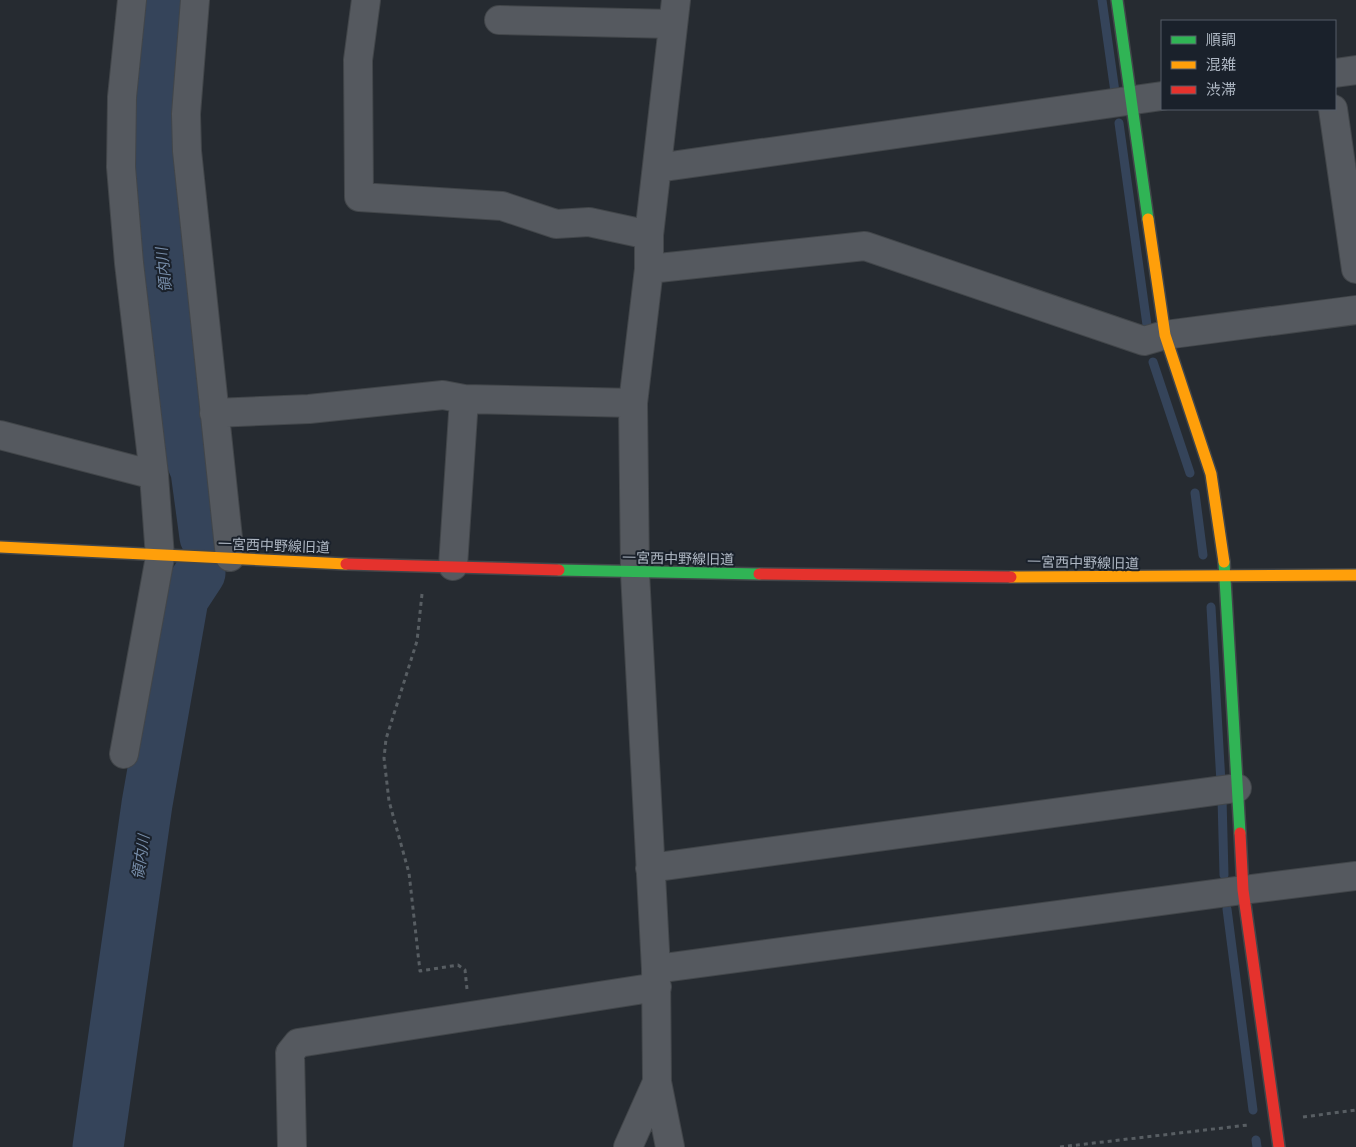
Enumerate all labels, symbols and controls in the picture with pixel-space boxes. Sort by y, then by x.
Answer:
legend [1161,20,1336,110]
text: 順調 [1206,30,1236,48]
text: 混雑 [1206,55,1236,73]
text: 渋滞 [1206,80,1236,98]
water label: 領内川 [151,245,174,293]
street label: 一宮西中野線旧道 [218,535,330,555]
street label: 一宮西中野線旧道 [622,549,734,567]
street label: 一宮西中野線旧道 [1027,553,1139,571]
water label: 領内川 [128,831,152,881]

